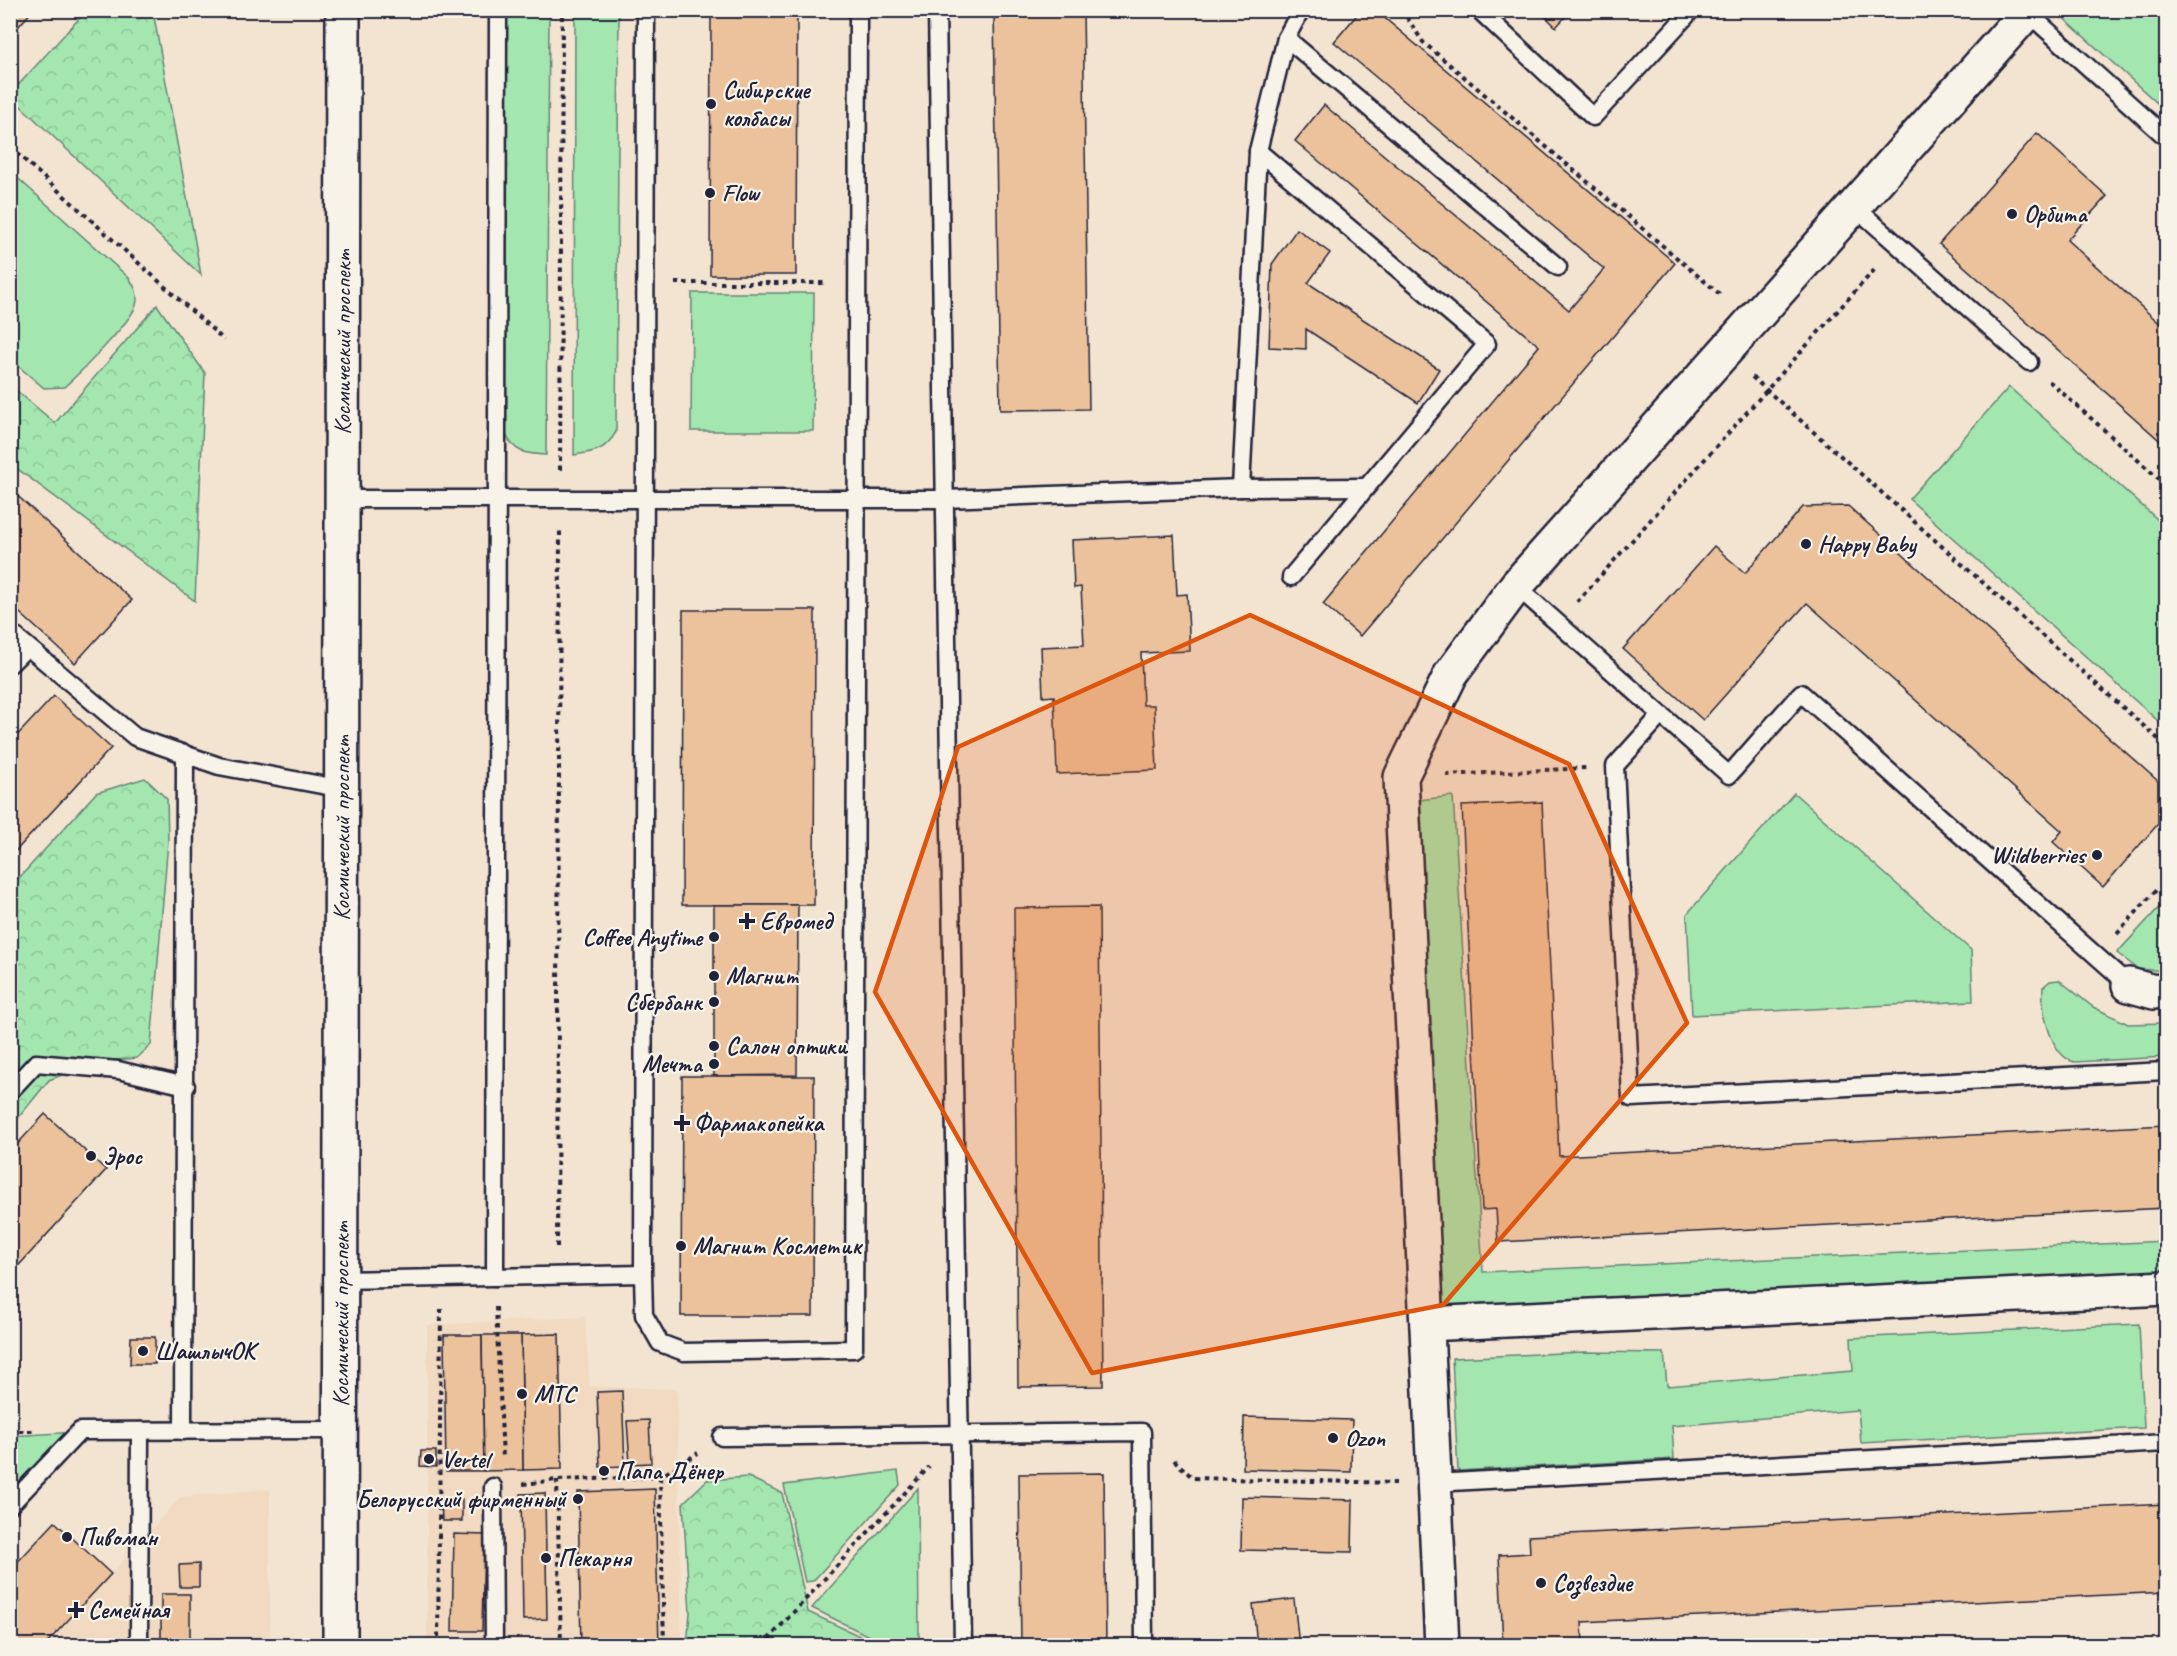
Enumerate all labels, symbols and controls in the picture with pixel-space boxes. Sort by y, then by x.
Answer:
place label: Сибирские колбасы [723,75,811,133]
marker: Сибирские колбасы [704,97,718,111]
place label: Flow [722,178,762,208]
marker: Flow [703,186,717,200]
place label: Орбита [2024,199,2088,229]
marker: Орбита [2005,207,2019,221]
street label: Космический проспект [327,249,358,435]
place label: Happy Baby [1818,529,1918,559]
marker: Happy Baby [1799,537,1813,551]
street label: Космический проспект [326,735,357,921]
place label: Wildberries [1991,840,2088,870]
marker: Wildberries [2090,848,2104,862]
place label: Евромед [760,906,835,936]
marker: Евромед [738,912,756,930]
place label: Coffee Anytime [582,922,704,952]
marker: Coffee Anytime [707,930,721,944]
place label: Магнит [726,961,799,991]
marker: Магнит [707,969,721,983]
place label: Сбербанк [625,987,704,1017]
marker: Сбербанк [707,995,721,1009]
place label: Салон оптики [726,1031,848,1061]
marker: Салон оптики [707,1039,721,1053]
place label: Мечта [642,1049,703,1079]
marker: Мечта [707,1057,721,1071]
place label: Фармакопейка [694,1108,825,1138]
marker: Фармакопейка [675,1116,689,1130]
place label: Эрос [103,1141,144,1171]
marker: Эрос [84,1149,98,1163]
street label: Космический проспект [325,1221,356,1407]
place label: Магнит Косметик [693,1231,863,1261]
marker: Магнит Косметик [674,1239,688,1253]
place label: ШашлычОК [155,1336,260,1366]
marker: ШашлычОК [136,1344,150,1358]
place label: МТС [534,1379,578,1409]
marker: МТС [515,1387,529,1401]
place label: Ozon [1345,1423,1386,1453]
marker: Ozon [1326,1431,1340,1445]
place label: Vertel [441,1444,494,1474]
marker: Vertel [422,1452,436,1466]
place label: Папа Дёнер [616,1456,725,1486]
marker: Папа Дёнер [597,1464,611,1478]
place label: Белорусский фирменный [356,1484,568,1514]
marker: Белорусский фирменный [571,1492,585,1506]
place label: Пивоман [79,1522,159,1552]
marker: Пивоман [60,1530,74,1544]
place label: Пекарня [558,1543,633,1573]
marker: Пекарня [539,1551,553,1565]
place label: Созвездие [1553,1568,1634,1599]
marker: Созвездие [1534,1576,1548,1590]
place label: Семейная [88,1595,171,1625]
marker: Семейная [69,1603,83,1617]

